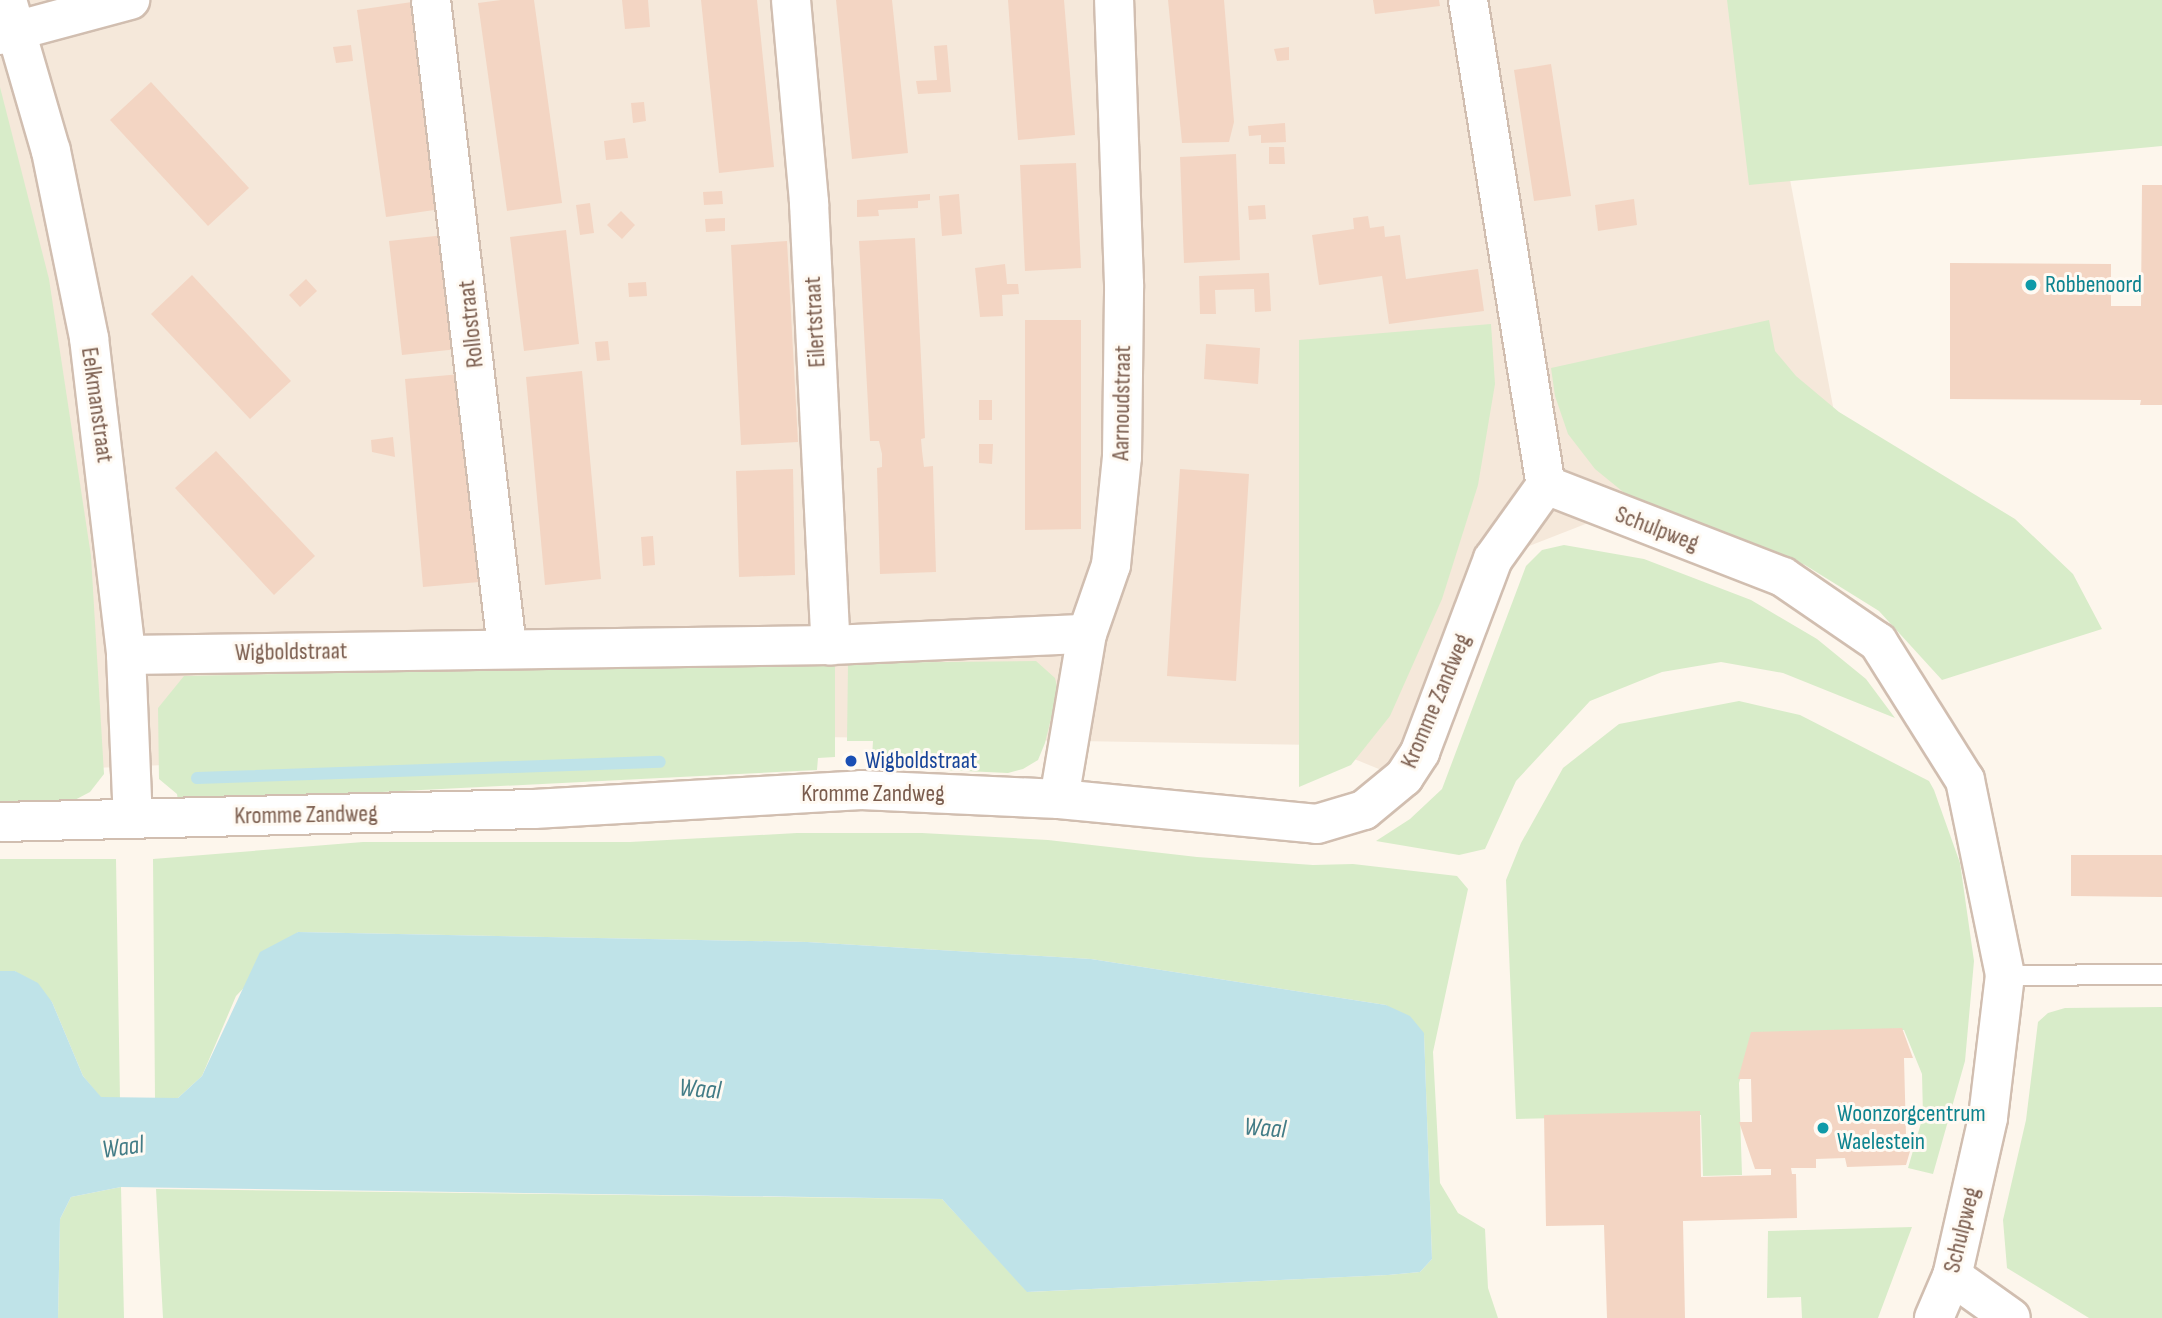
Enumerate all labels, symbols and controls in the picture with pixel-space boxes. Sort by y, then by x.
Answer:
place label: Robbenoord [2045,271,2142,299]
street label: Eilertstraat [798,276,832,368]
marker: Robbenoord [2023,277,2039,293]
street label: Rollostraat [452,279,490,369]
street label: Eelkmanstraat [75,345,119,465]
street label: Aarnoudstraat [1107,345,1137,461]
street label: Schulpweg [1611,500,1703,558]
street label: Kromme Zandweg [1395,629,1477,773]
street label: Wigboldstraat [235,637,347,667]
place label: Wigboldstraat [865,747,977,775]
marker: Wigboldstraat [843,753,859,769]
street label: Kromme Zandweg [801,780,945,808]
street label: Kromme Zandweg [234,799,378,831]
water label: Waal [678,1073,722,1107]
place label: Woonzorgcentrum Waelestein [1837,1100,1986,1156]
water label: Waal [1243,1112,1287,1146]
marker: Woonzorgcentrum Waelestein [1815,1120,1831,1136]
water label: Waal [100,1130,146,1166]
street label: Schulpweg [1937,1184,1987,1276]

